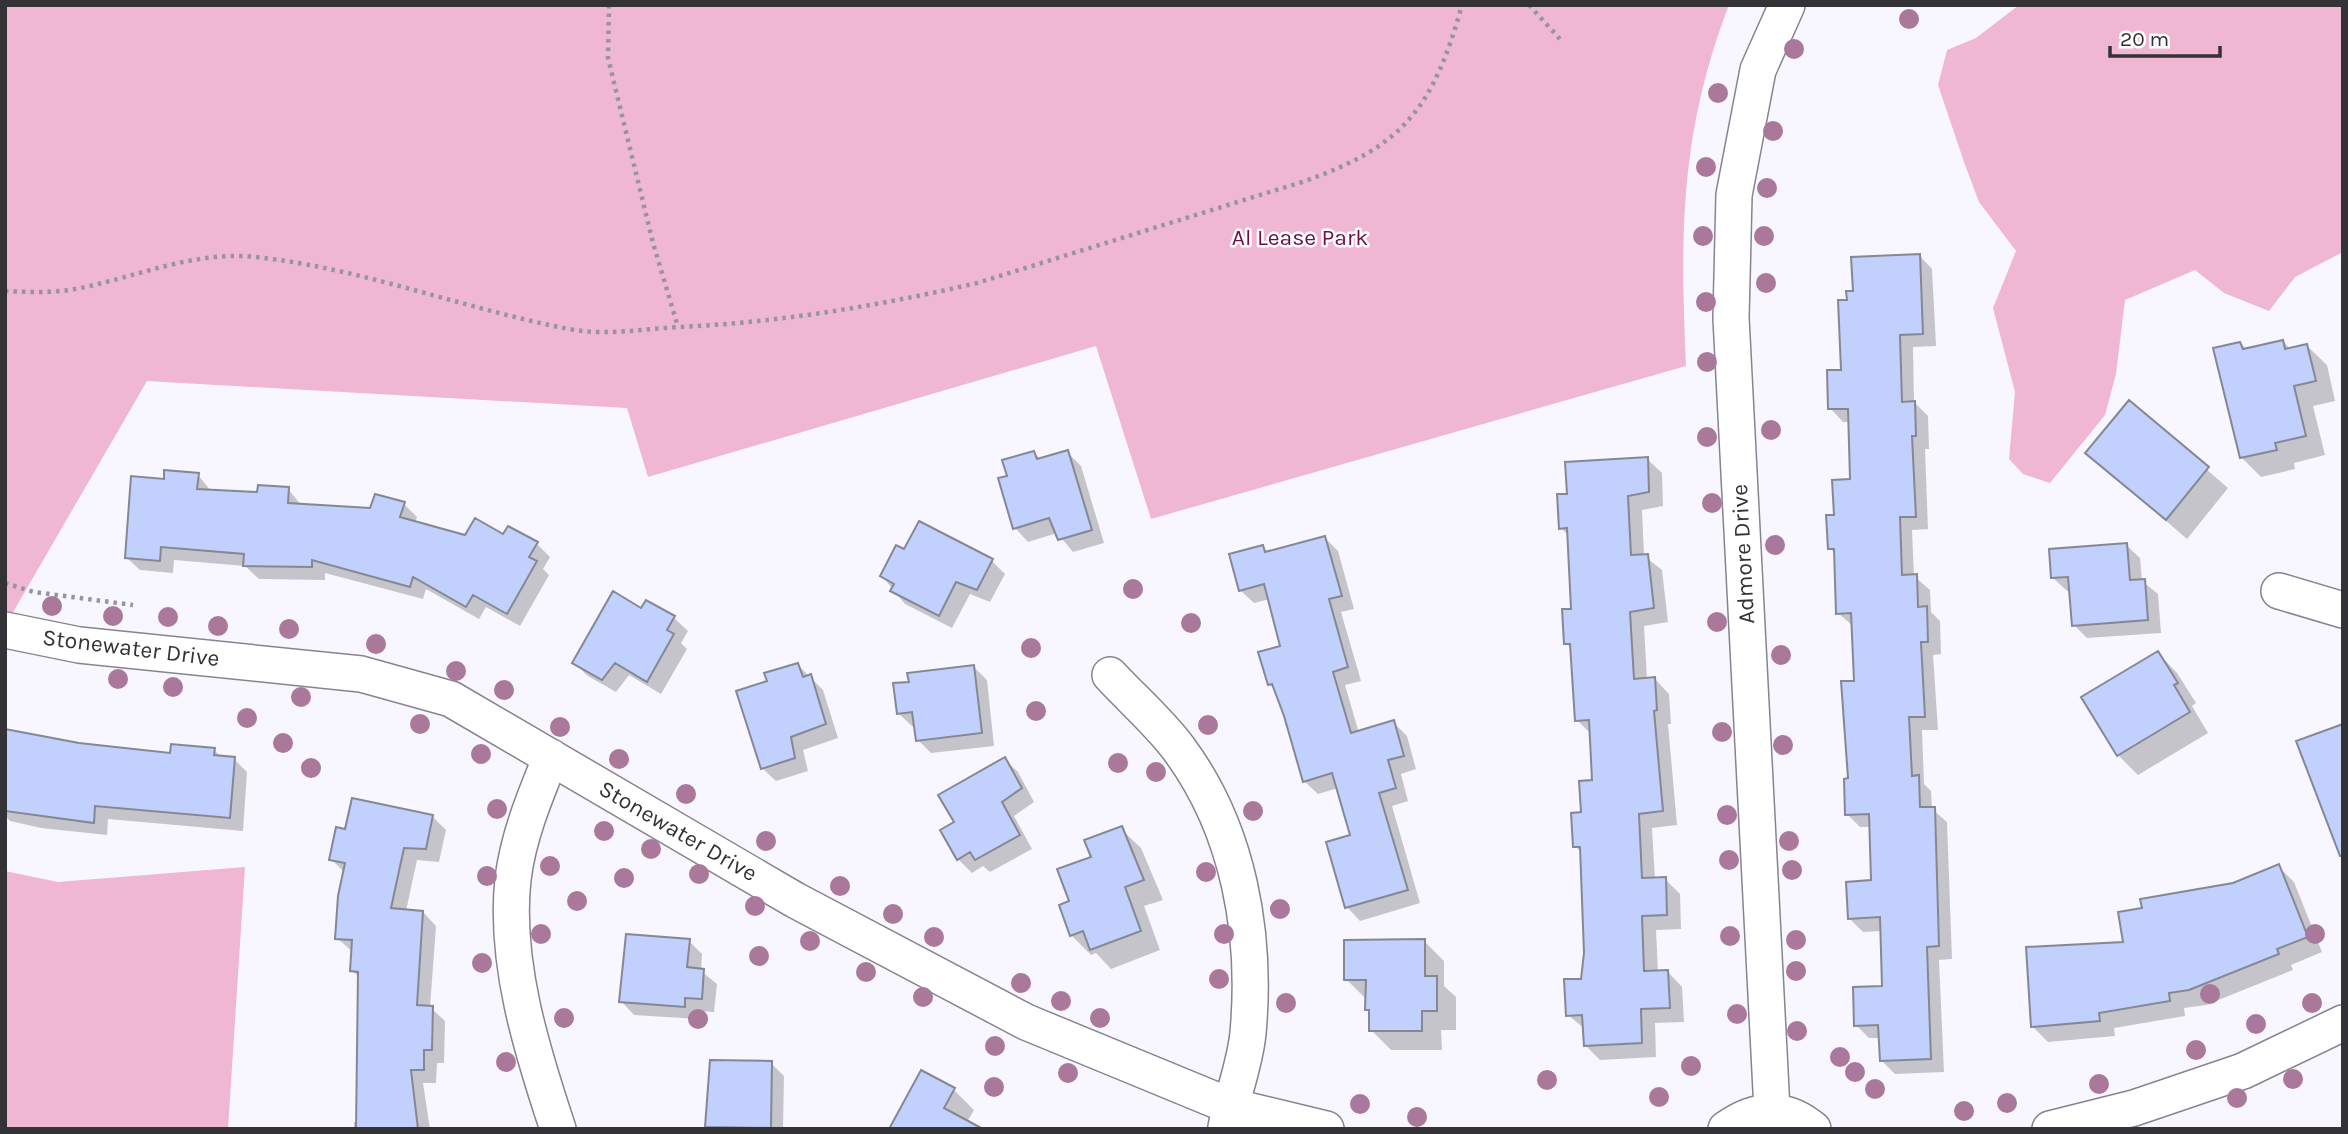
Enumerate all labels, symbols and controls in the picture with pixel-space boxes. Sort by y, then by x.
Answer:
scale bar [2110,14,2220,58]
text: 20 m [2120,27,2169,51]
park label: Al Lease Park [1232,224,1368,251]
street label: Admore Drive [1726,483,1760,625]
street label: Stonewater Drive [41,624,221,672]
street label: Stonewater Drive [594,775,762,887]

